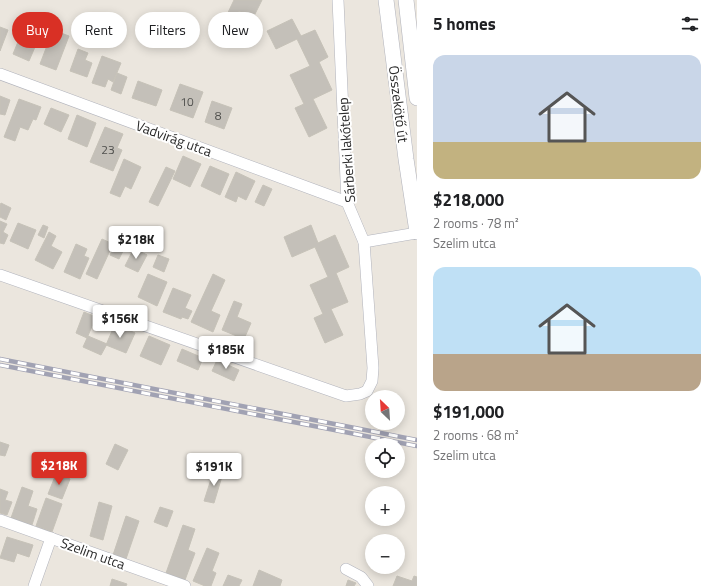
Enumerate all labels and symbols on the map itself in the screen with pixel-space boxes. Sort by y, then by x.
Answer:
street label: Összekötő út [384,64,414,144]
house number: 10 [180,92,194,111]
street label: Sárberki lakótelep [332,97,360,203]
house number: 8 [215,106,222,125]
street label: Vadvirág utca [133,115,215,161]
house number: 23 [101,140,115,159]
pin: $218K [108,226,164,260]
pin: $156K [92,305,148,339]
pin: $185K [198,336,254,370]
north arrow [365,390,405,430]
pin: $218K [31,452,87,486]
pin: $191K [186,453,242,487]
street label: Szelim utca [58,532,128,574]

